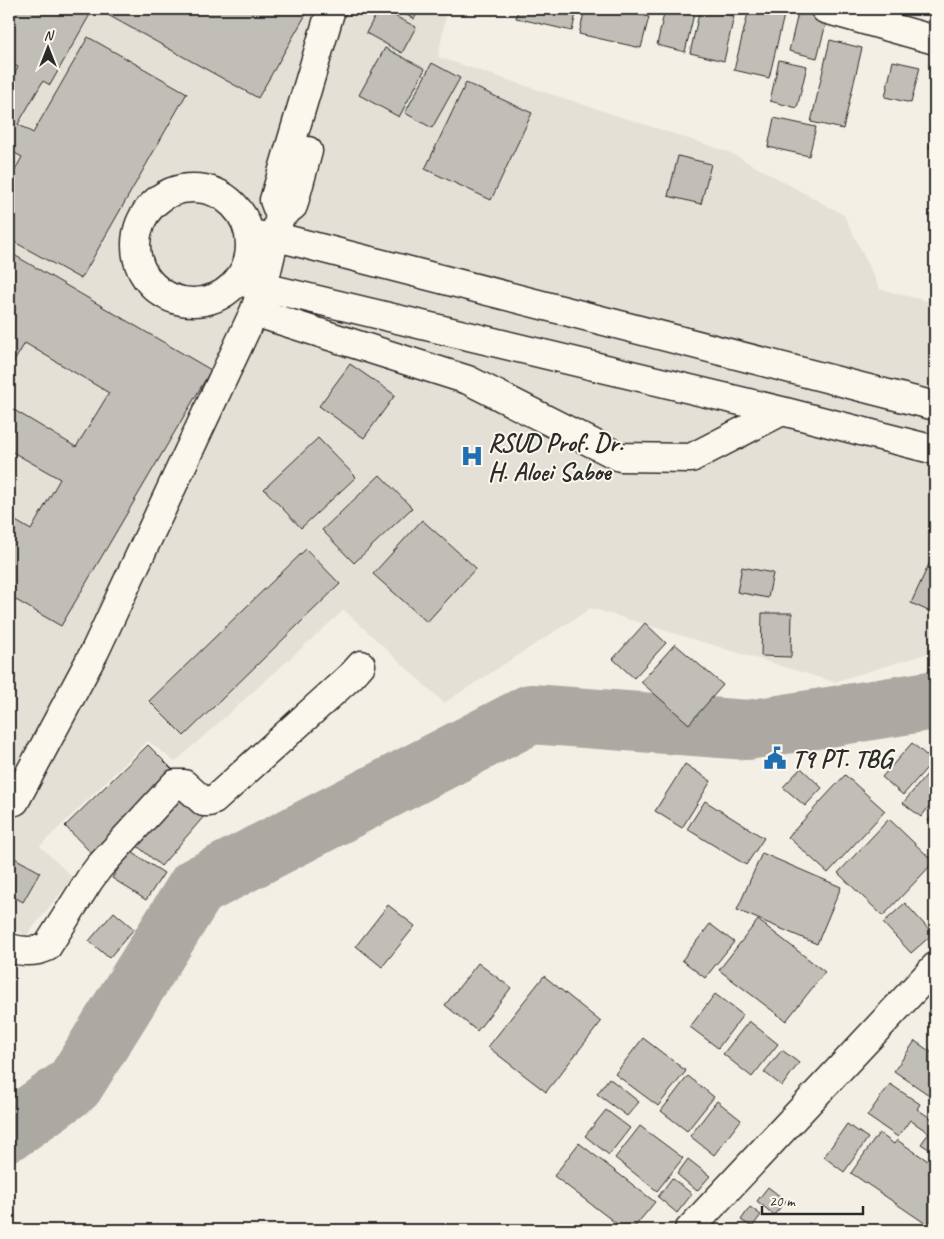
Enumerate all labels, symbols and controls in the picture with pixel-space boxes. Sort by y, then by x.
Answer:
north arrow [22,22,72,72]
text: N [44,27,55,44]
place label: RSUD Prof. Dr. H. Aloei Saboe [488,427,624,488]
hospital icon: RSUD Prof. Dr. H. Aloei Saboe [459,443,485,469]
place label: T9 PT. TBG [792,743,896,775]
public building icon: T9 PT. TBG [762,745,788,771]
scale bar [762,1184,863,1216]
text: 20 m [769,1192,796,1211]

